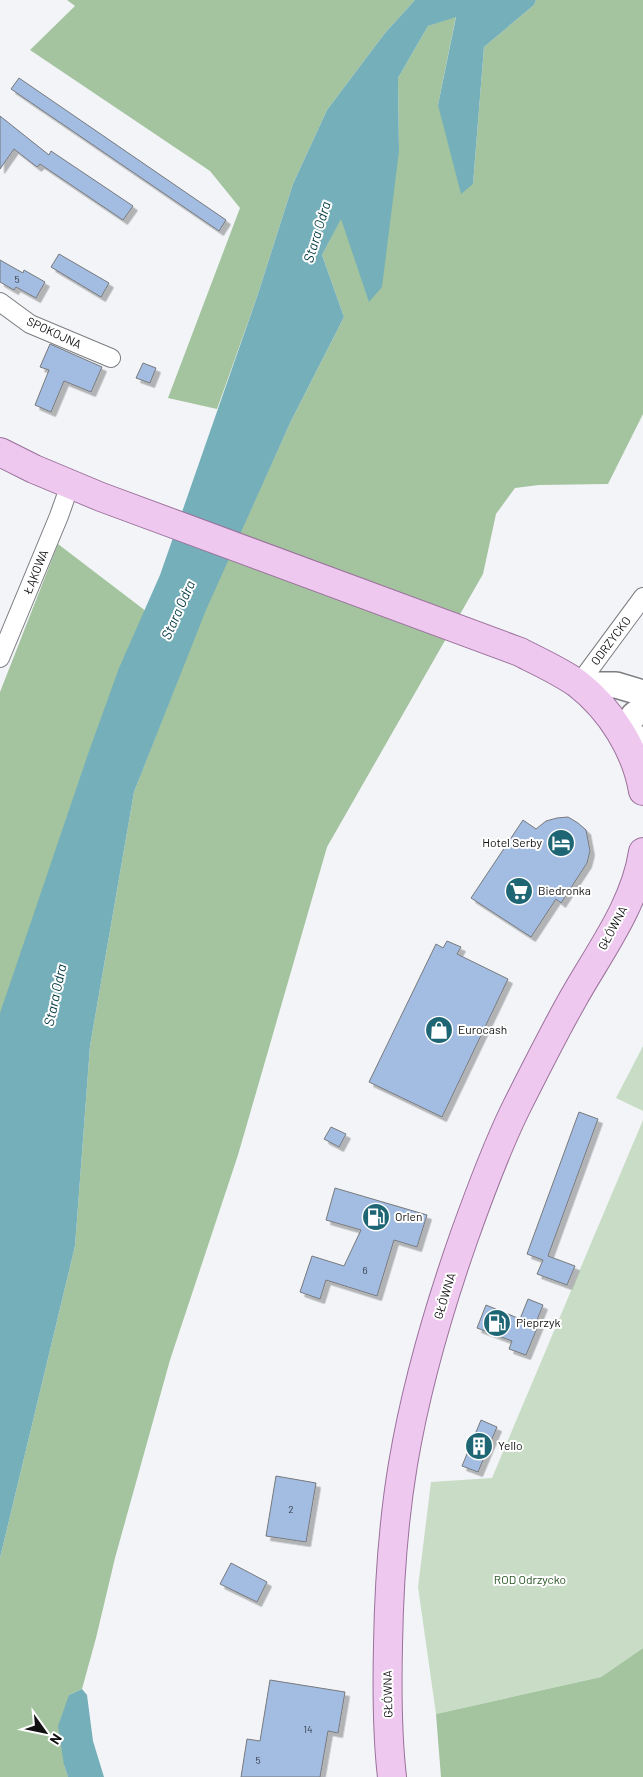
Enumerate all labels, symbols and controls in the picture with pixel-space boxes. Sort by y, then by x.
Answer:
water label: Stara Odra [299,199,334,265]
house number: 5 [14,273,20,285]
street label: SPOKOJNA [25,313,84,351]
street label: ŁĄKOWA [20,548,50,597]
water label: Stara Odra [157,578,198,642]
street label: ODRZYCKO [587,613,633,667]
hotel icon: Hotel Serby [546,828,576,858]
place label: Hotel Serby [482,835,542,849]
supermarket icon: Biedronka [504,876,534,906]
place label: Biedronka [538,883,591,897]
street label: GŁÓWNA [595,903,629,952]
water label: Stara Odra [40,962,69,1028]
shop icon: Eurocash [424,1015,454,1045]
place label: Eurocash [458,1022,507,1036]
fuel station icon: Orlen [361,1202,391,1232]
place label: Orlen [395,1209,422,1223]
house number: 6 [362,1264,368,1276]
street label: GŁÓWNA [430,1271,458,1321]
fuel station icon: Pieprzyk [482,1308,512,1338]
place label: Pieprzyk [516,1315,560,1329]
building icon: Yello [464,1431,494,1461]
place label: Yello [498,1438,523,1452]
house number: 2 [288,1503,294,1515]
park label: ROD Odrzycko [494,1572,566,1586]
street label: GŁÓWNA [380,1670,394,1718]
north arrow [20,1707,70,1757]
house number: 14 [303,1723,313,1735]
text: N [47,1731,66,1748]
house number: 5 [255,1754,261,1766]

